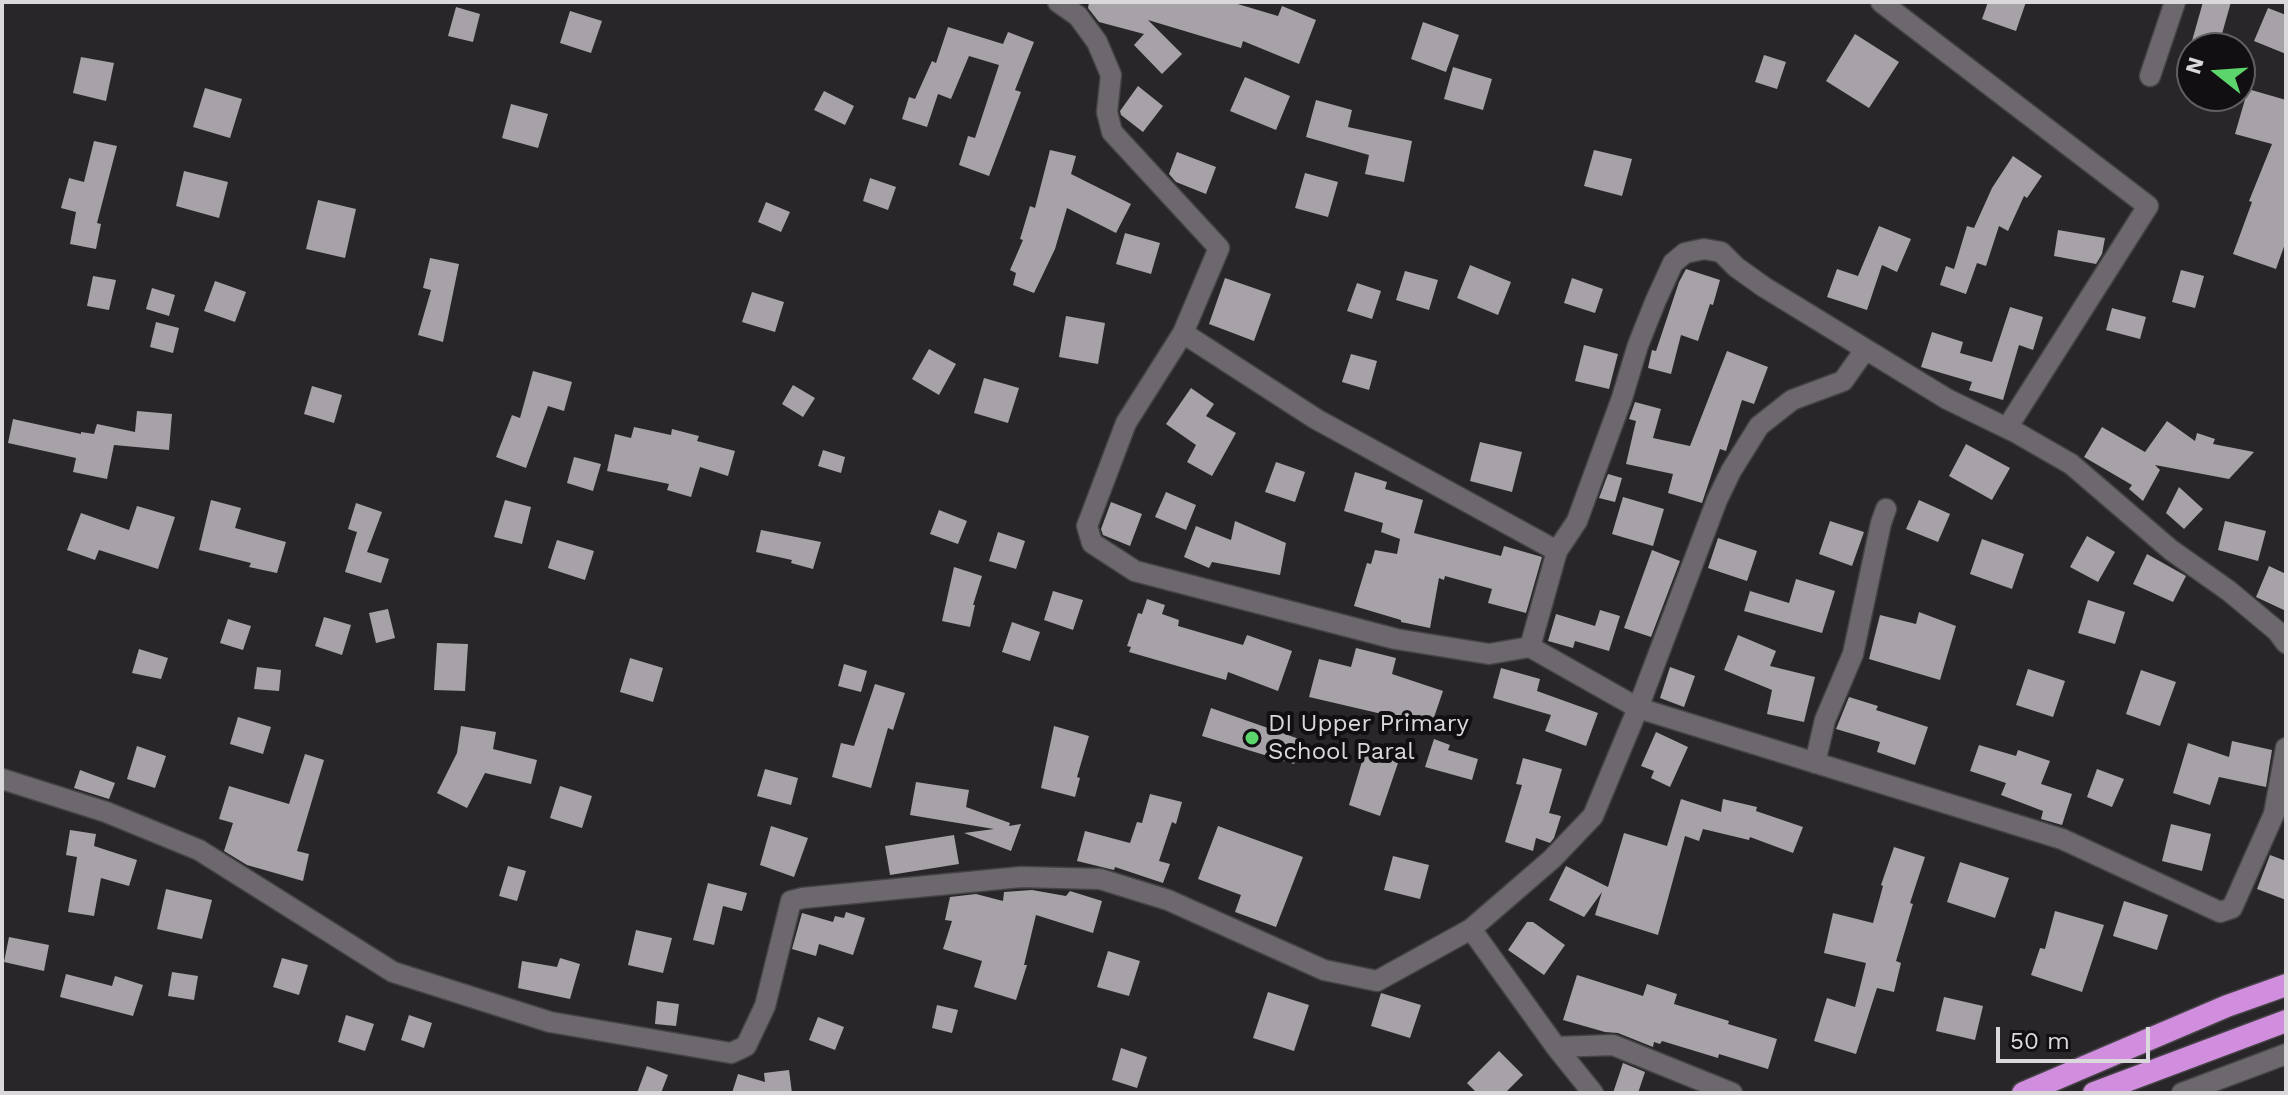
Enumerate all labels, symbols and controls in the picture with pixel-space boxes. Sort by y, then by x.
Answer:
north arrow [2176,32,2256,112]
text: N [2180,54,2209,77]
place label: DI Upper Primary School Paral [1268,710,1469,766]
marker: DI Upper Primary School Paral [1243,729,1261,747]
scale bar [2000,1011,2154,1061]
text: 50 m [2010,1027,2070,1055]

